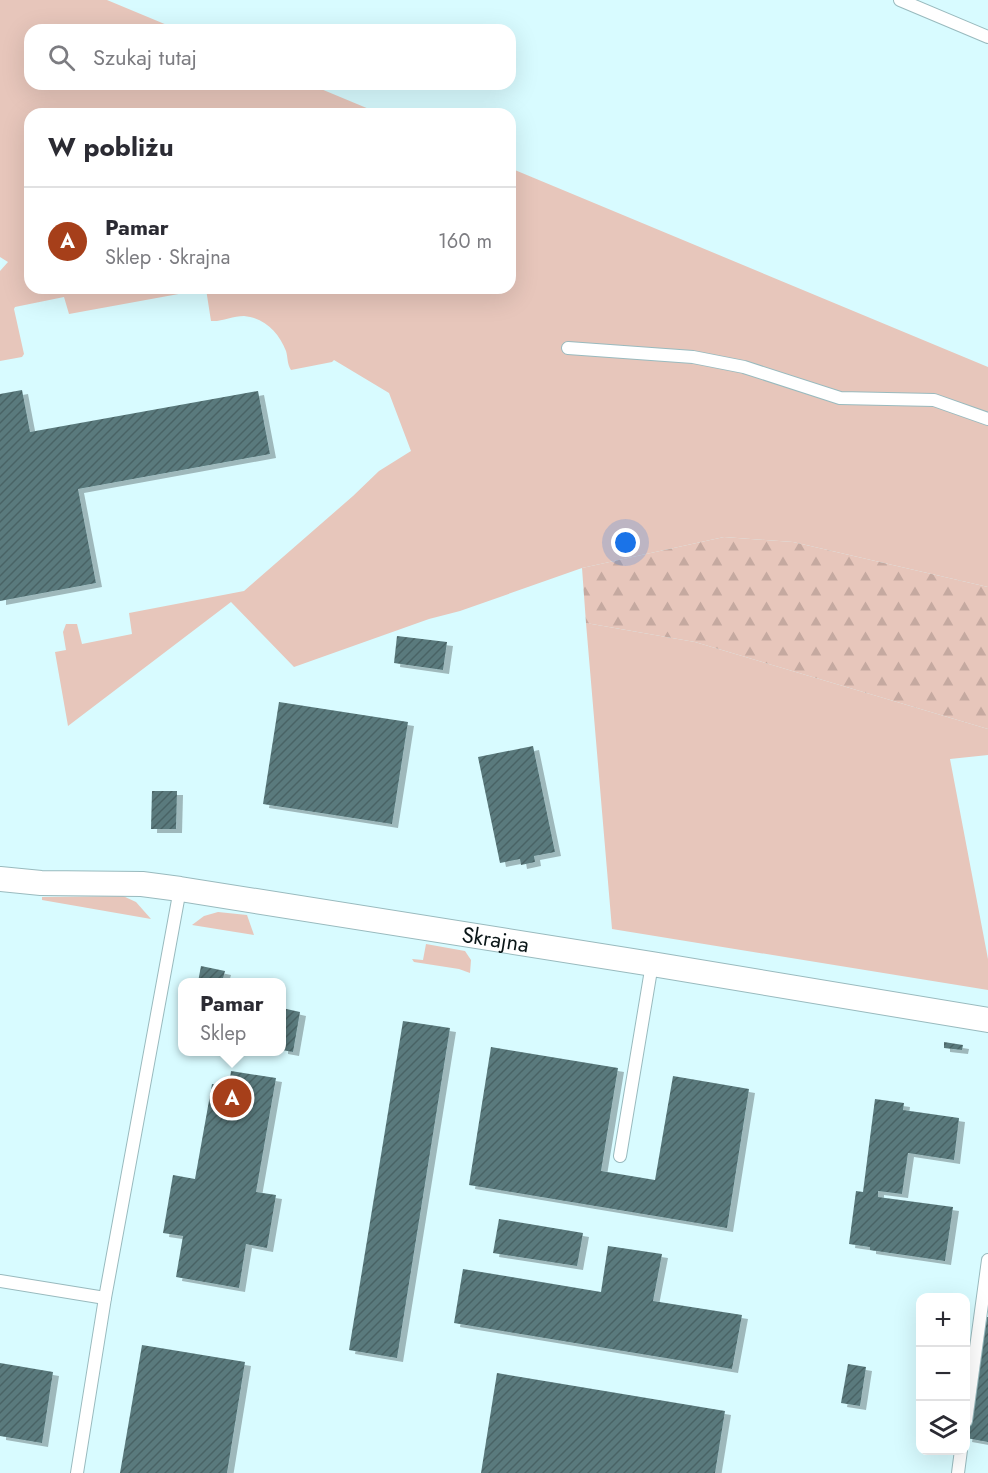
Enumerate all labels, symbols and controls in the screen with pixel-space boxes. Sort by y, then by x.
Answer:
search box [24,24,516,90]
icon: search [45,41,78,74]
text: Szukaj tutaj [93,41,197,73]
text: W pobliżu [48,128,174,166]
text: Pamar [105,211,169,243]
text: A [60,227,75,256]
text: 160 m [438,227,492,256]
text: Sklep · Skrajna [105,243,230,272]
your location [611,528,640,557]
street label: Skrajna [460,918,531,960]
popup [178,978,286,1056]
text: Pamar [200,987,264,1019]
text: Sklep [200,1019,246,1048]
pin: A [212,1076,252,1120]
map controls [916,1293,970,1455]
button: + [916,1293,970,1347]
button: − [916,1347,970,1401]
button: layers [916,1401,970,1455]

